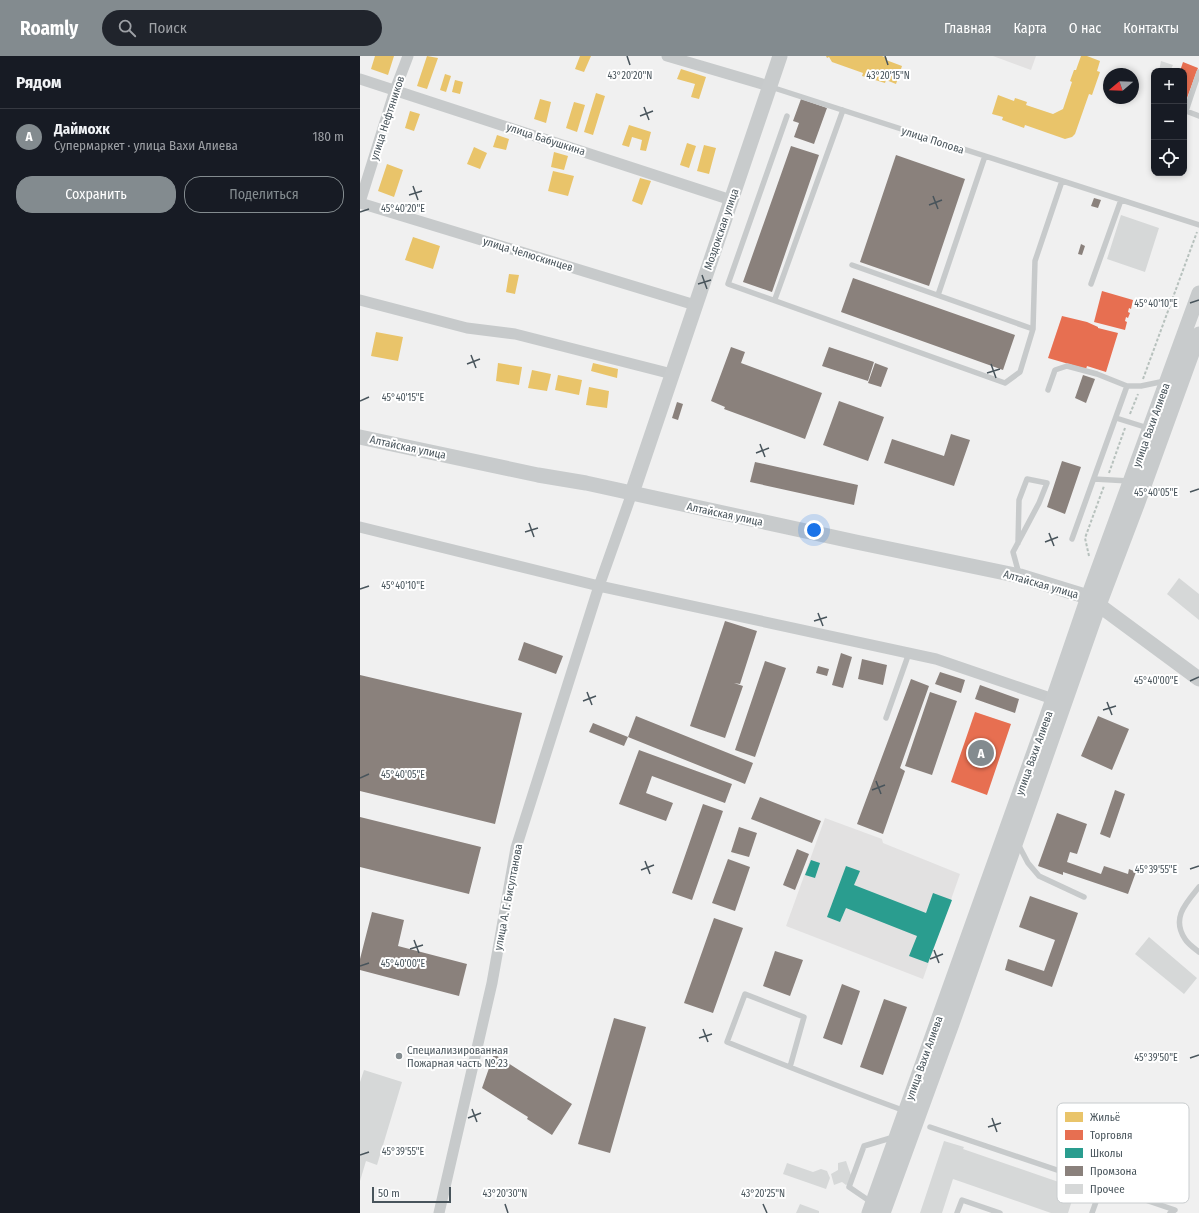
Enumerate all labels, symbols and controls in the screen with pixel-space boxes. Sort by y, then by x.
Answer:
search box [102,10,382,46]
text: Roamly [20,17,78,40]
icon: search [116,17,138,39]
text: Поиск [148,19,187,37]
text: Главная [944,20,991,37]
text: Карта [1013,20,1047,37]
text: О нас [1069,20,1101,37]
text: Контакты [1123,20,1179,37]
north arrow [1103,68,1139,104]
map controls [1151,68,1187,176]
button: + [1151,68,1187,104]
text: 43°20'20"N [608,70,652,82]
text: 43°20'15"N [866,70,910,82]
text: Рядом [16,72,61,93]
street label: улица Нефтяников [368,74,407,162]
button: − [1151,104,1187,140]
text: Даймохк [54,120,110,138]
street label: улица Бабушкина [505,121,587,158]
street label: улица Попова [900,124,966,157]
text: A [25,129,33,144]
text: 180 m [313,129,344,144]
text: Супермаркет · улица Вахи Алиева [54,138,238,153]
button: locate [1151,140,1187,176]
button: Сохранить [16,176,176,213]
button: Поделиться [184,176,344,213]
street label: Моздокская улица [701,187,741,272]
text: 45°40'20"E [381,203,425,215]
street label: улица Челюскинцев [481,235,574,274]
text: 45°40'10"E [1134,298,1178,310]
street label: улица Вахи Алиева [1130,381,1173,469]
text: 45°40'15"E [382,392,425,404]
street label: Алтайская улица [369,433,447,462]
text: 45°40'05"E [1134,487,1178,499]
street label: Алтайская улица [686,500,764,529]
your location [804,520,824,540]
street label: Алтайская улица [1002,568,1080,601]
text: 45°40'10"E [381,580,425,592]
text: 45°40'00"E [1134,675,1179,687]
street label: улица Вахи Алиева [1013,709,1056,797]
pin: A [968,738,994,768]
text: 45°40'05"E [381,769,425,781]
street label: улица А. Г. Бисултанова [492,843,525,951]
text: 45°39'55"E [1135,864,1178,876]
text: 45°40'00"E [381,958,426,970]
street label: улица Вахи Алиева [903,1014,946,1102]
place label: Специализированная Пожарная часть № 23 [407,1044,508,1070]
marker: Специализированная Пожарная часть № 23 [394,1051,404,1061]
text: 45°39'50"E [1134,1052,1178,1064]
legend [1057,1103,1189,1203]
text: Жильё [1090,1111,1120,1124]
text: Торговля [1090,1129,1132,1142]
text: 45°39'55"E [382,1146,425,1158]
text: Школы [1090,1147,1123,1160]
text: Промзона [1090,1165,1137,1178]
text: Прочее [1090,1183,1125,1196]
scale bar [372,1185,451,1204]
text: 50 m [378,1187,400,1200]
text: 43°20'30"N [483,1188,527,1200]
text: 43°20'25"N [741,1188,785,1200]

